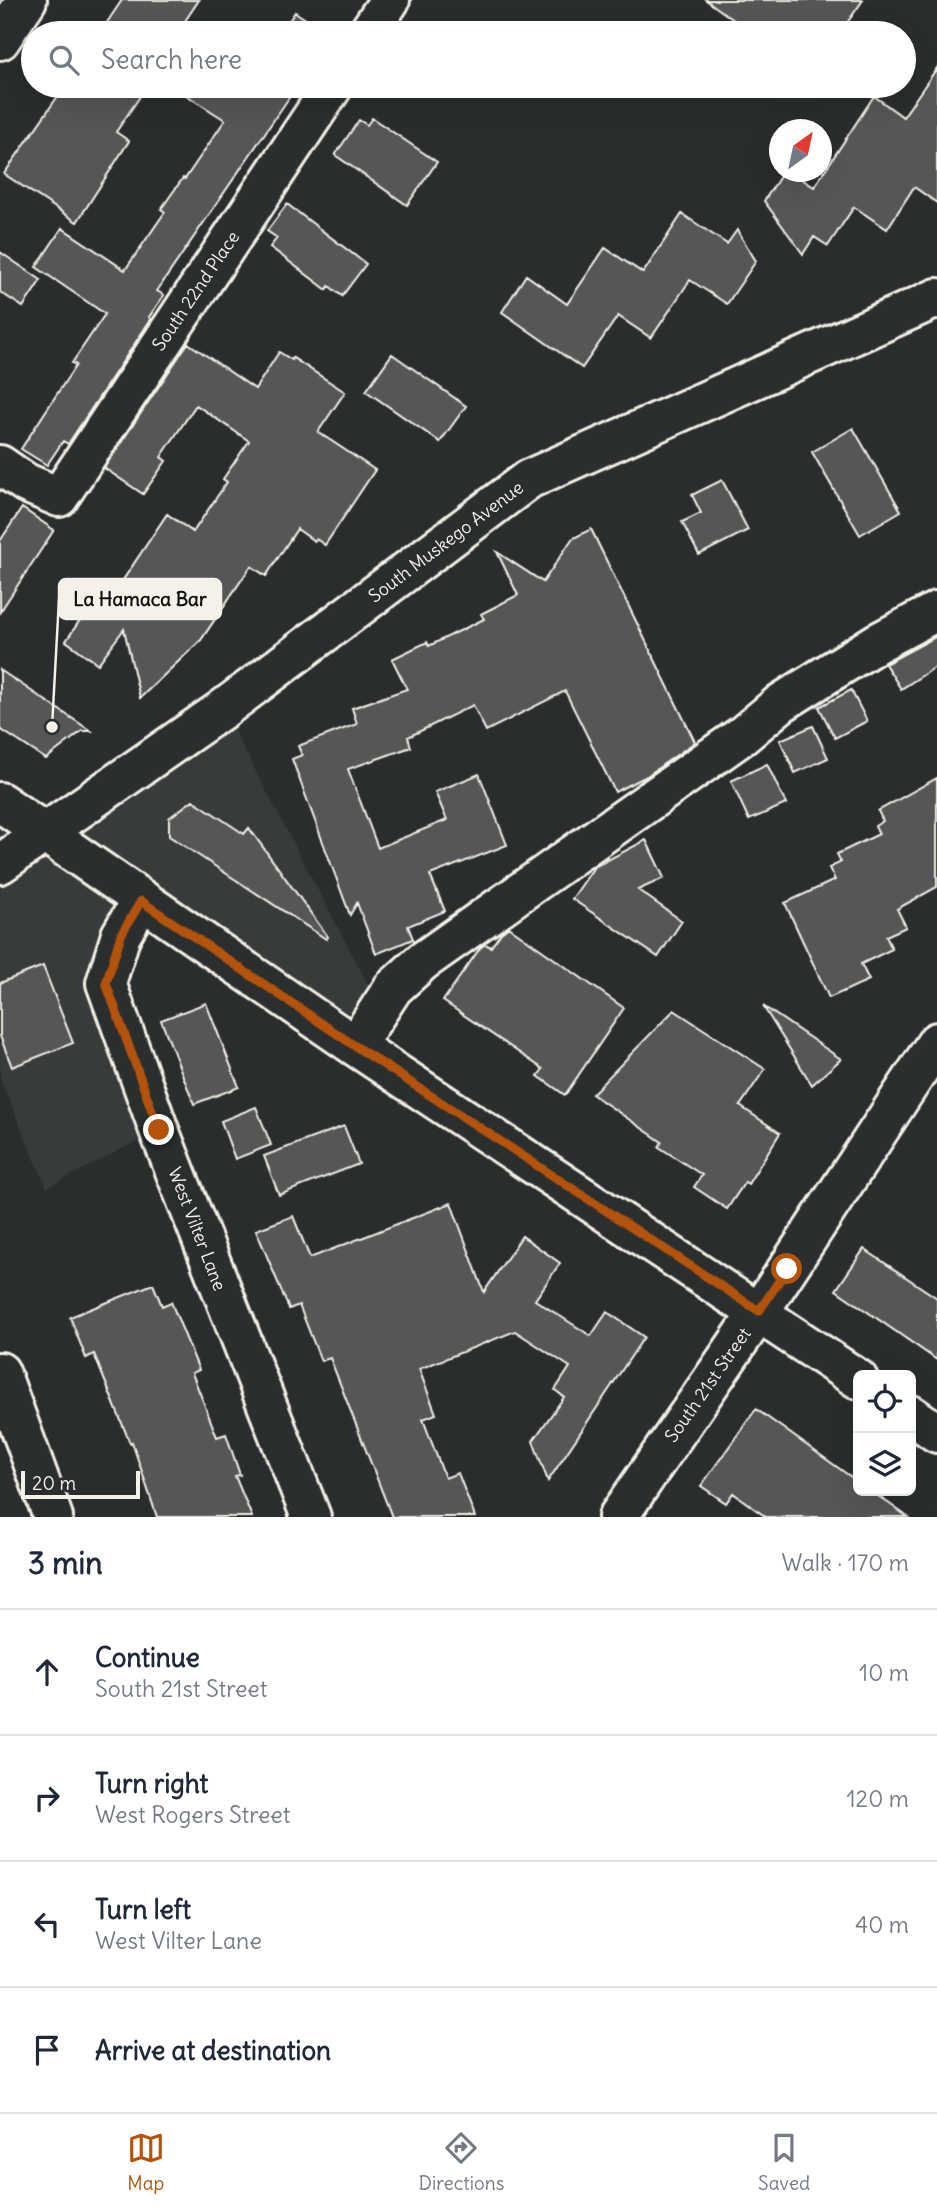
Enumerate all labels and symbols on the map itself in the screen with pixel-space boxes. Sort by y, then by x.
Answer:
north arrow [769,119,832,182]
street label: South 22nd Place [147,226,244,355]
street label: South Muskego Avenue [364,476,528,607]
callout: La Hamaca Bar [59,579,221,619]
text: La Hamaca Bar [73,587,207,611]
route end [143,1114,174,1145]
street label: West Vilter Lane [163,1164,232,1294]
route start [771,1253,802,1284]
street label: South 21st Street [659,1323,756,1447]
scale bar [21,1468,140,1500]

